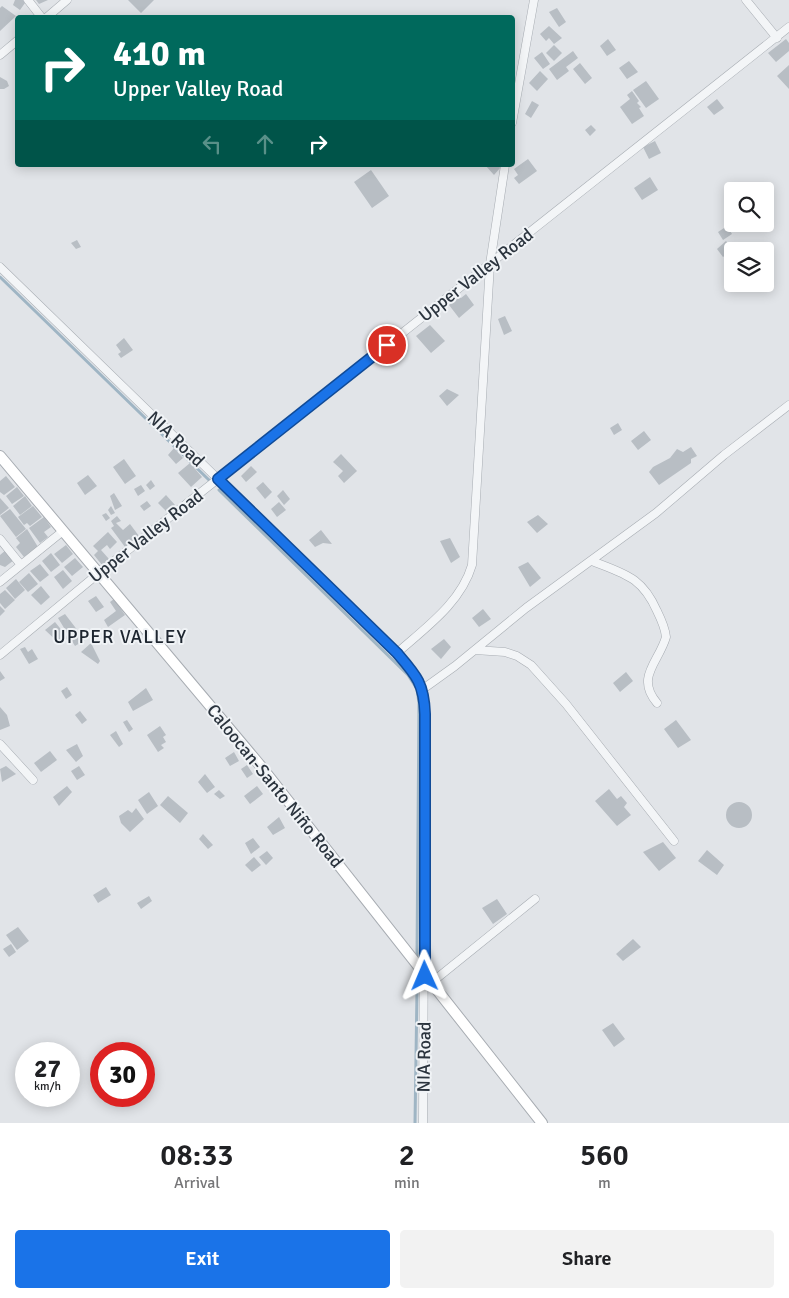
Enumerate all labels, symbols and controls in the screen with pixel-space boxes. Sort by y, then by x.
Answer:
text: 410 m [113,32,206,75]
icon: right [30,35,95,100]
text: Upper Valley Road [113,75,283,102]
icon: left [198,130,226,158]
icon: ahead [251,130,279,158]
icon: right [304,130,332,158]
map controls [724,182,774,292]
button: search [724,182,774,232]
street label: Upper Valley Road [414,223,538,327]
button: layers [724,242,774,292]
pin [366,324,408,366]
icon: arrive [373,331,401,359]
street label: NIA Road [143,406,209,472]
street label: Upper Valley Road [84,484,208,588]
district label: UPPER VALLEY [53,625,187,649]
street label: Caloocan-Santo Niño Road [202,700,348,872]
position arrow [398,949,450,1001]
street label: NIA Road [412,1021,436,1093]
speed limit sign: 30 [90,1042,155,1107]
text: 27 [34,1053,61,1084]
text: km/h [34,1079,61,1094]
text: 08:33 [160,1137,234,1174]
text: 2 [399,1137,415,1174]
text: 560 [580,1137,629,1174]
text: Arrival [174,1173,220,1193]
text: min [394,1173,420,1193]
text: m [598,1173,611,1193]
button: Exit [15,1230,390,1288]
button: Share [400,1230,774,1288]

